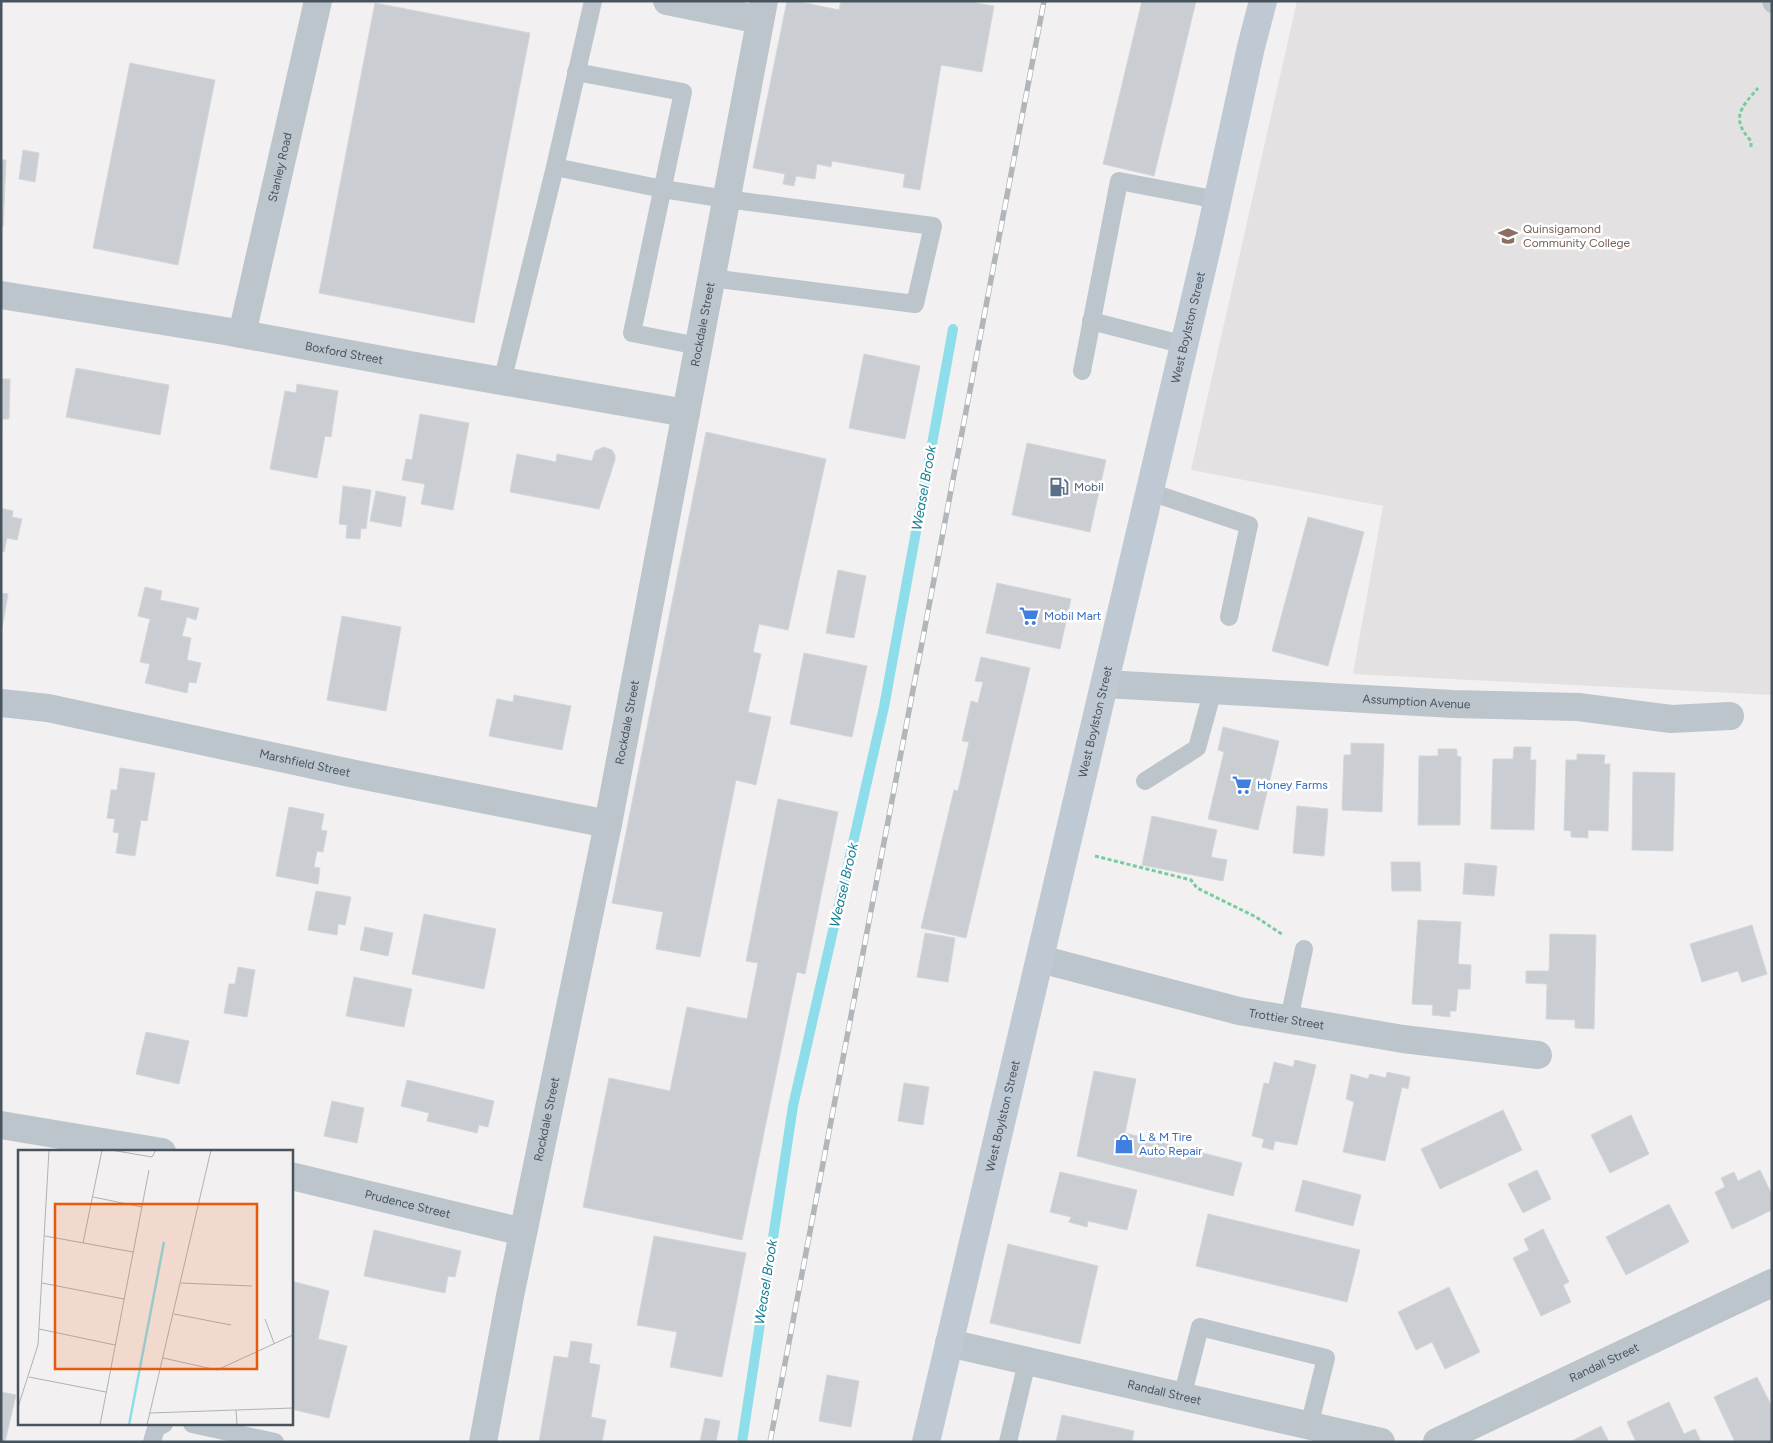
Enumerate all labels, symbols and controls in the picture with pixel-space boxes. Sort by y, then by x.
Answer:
street label: Stanley Road [265,131,295,203]
place label: Quinsigamond Community College [1523,222,1631,250]
school or university icon: Quinsigamond Community College [1497,225,1519,247]
street label: West Boylston Street [1168,270,1208,385]
street label: Rockdale Street [688,281,718,368]
street label: Boxford Street [304,339,385,367]
water label: Weasel Brook [908,443,940,532]
fuel station icon: Mobil [1048,476,1070,498]
place label: Mobil [1074,480,1104,494]
supermarket icon: Mobil Mart [1018,605,1040,627]
place label: Mobil Mart [1044,609,1102,623]
street label: West Boylston Street [1076,664,1115,779]
street label: Rockdale Street [612,679,642,766]
street label: Assumption Avenue [1362,692,1471,711]
street label: Marshfield Street [258,747,352,780]
supermarket icon: Honey Farms [1231,774,1253,796]
place label: Honey Farms [1257,778,1328,792]
water label: Weasel Brook [826,840,862,929]
street label: Trottier Street [1248,1006,1326,1033]
street label: West Boylston Street [983,1058,1023,1173]
street label: Rockdale Street [531,1075,562,1163]
place label: L & M Tire Auto Repair [1139,1130,1202,1158]
shop icon: L & M Tire Auto Repair [1113,1133,1135,1155]
inset map [18,1150,292,1426]
street label: Prudence Street [363,1187,452,1221]
water label: Weasel Brook [751,1237,781,1326]
street label: Randall Street [1567,1340,1642,1385]
street label: Randall Street [1126,1377,1203,1408]

